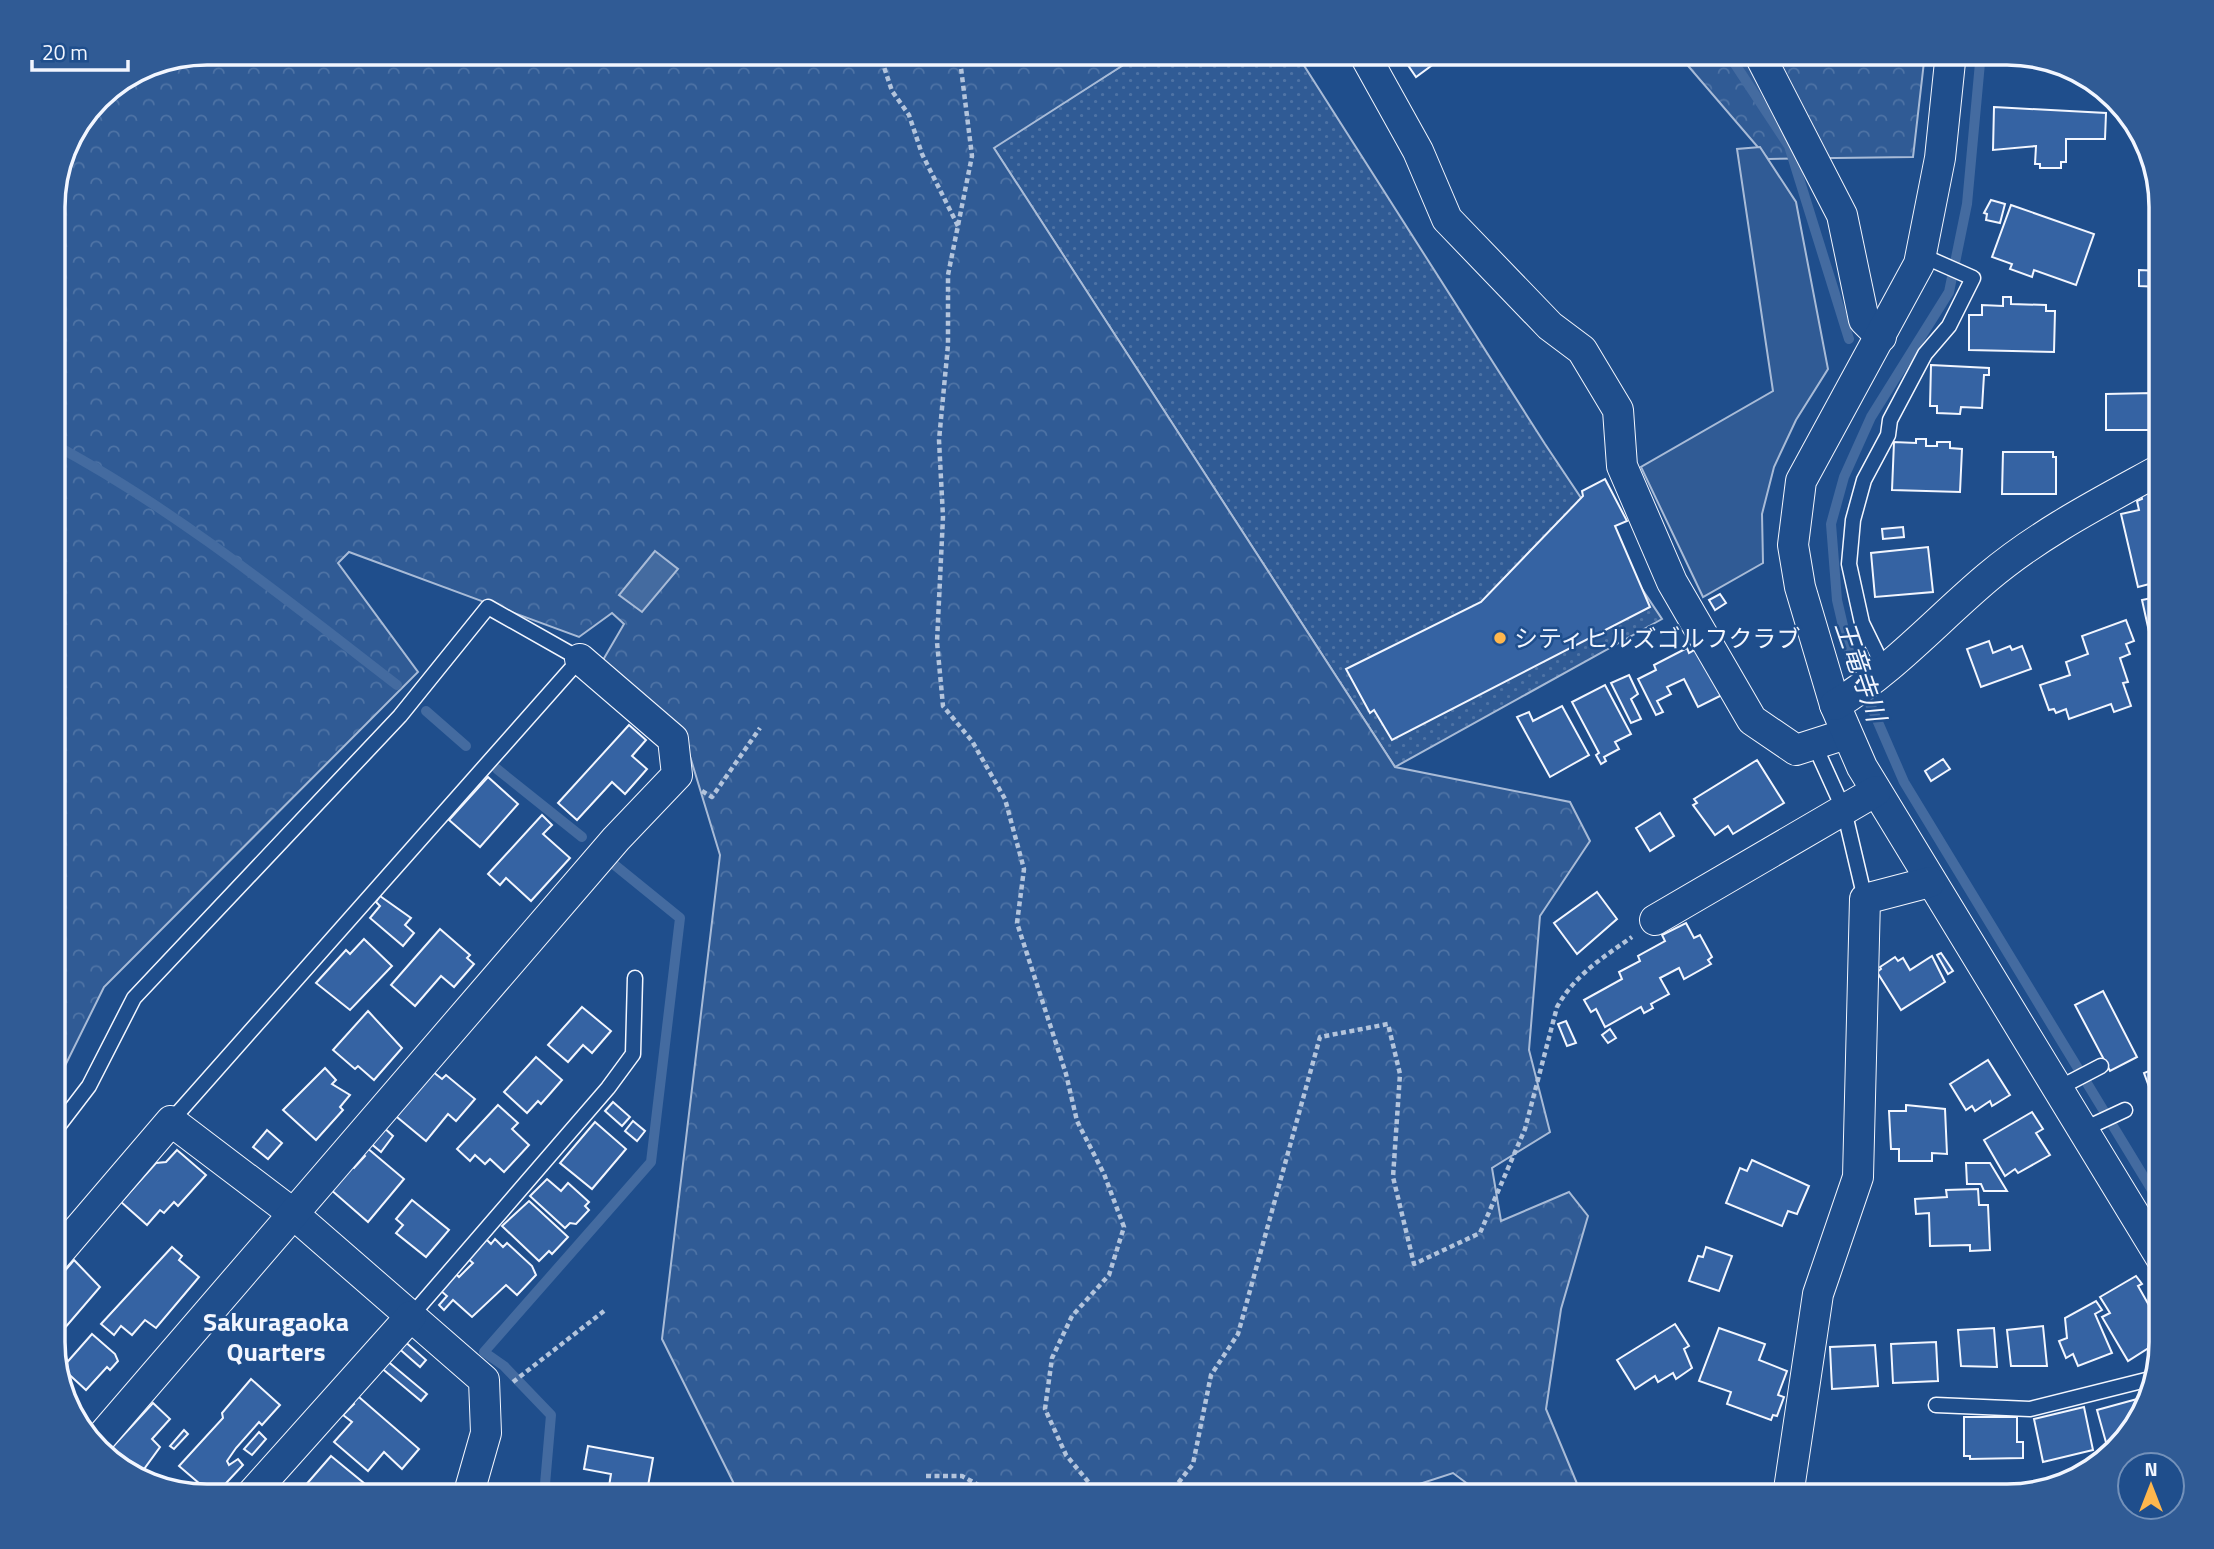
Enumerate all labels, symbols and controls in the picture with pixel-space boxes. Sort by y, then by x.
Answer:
scale bar [32,28,128,72]
text: 20 m [42,36,88,68]
water label: 王竜寺川 [1826,615,1897,729]
place label: シティヒルズゴルフクラブ [1514,620,1801,656]
marker: シティヒルズゴルフクラブ [1492,630,1508,646]
district label: Sakuragaoka Quarters [203,1302,349,1371]
north arrow [2116,1451,2186,1521]
text: N [2144,1454,2158,1483]

